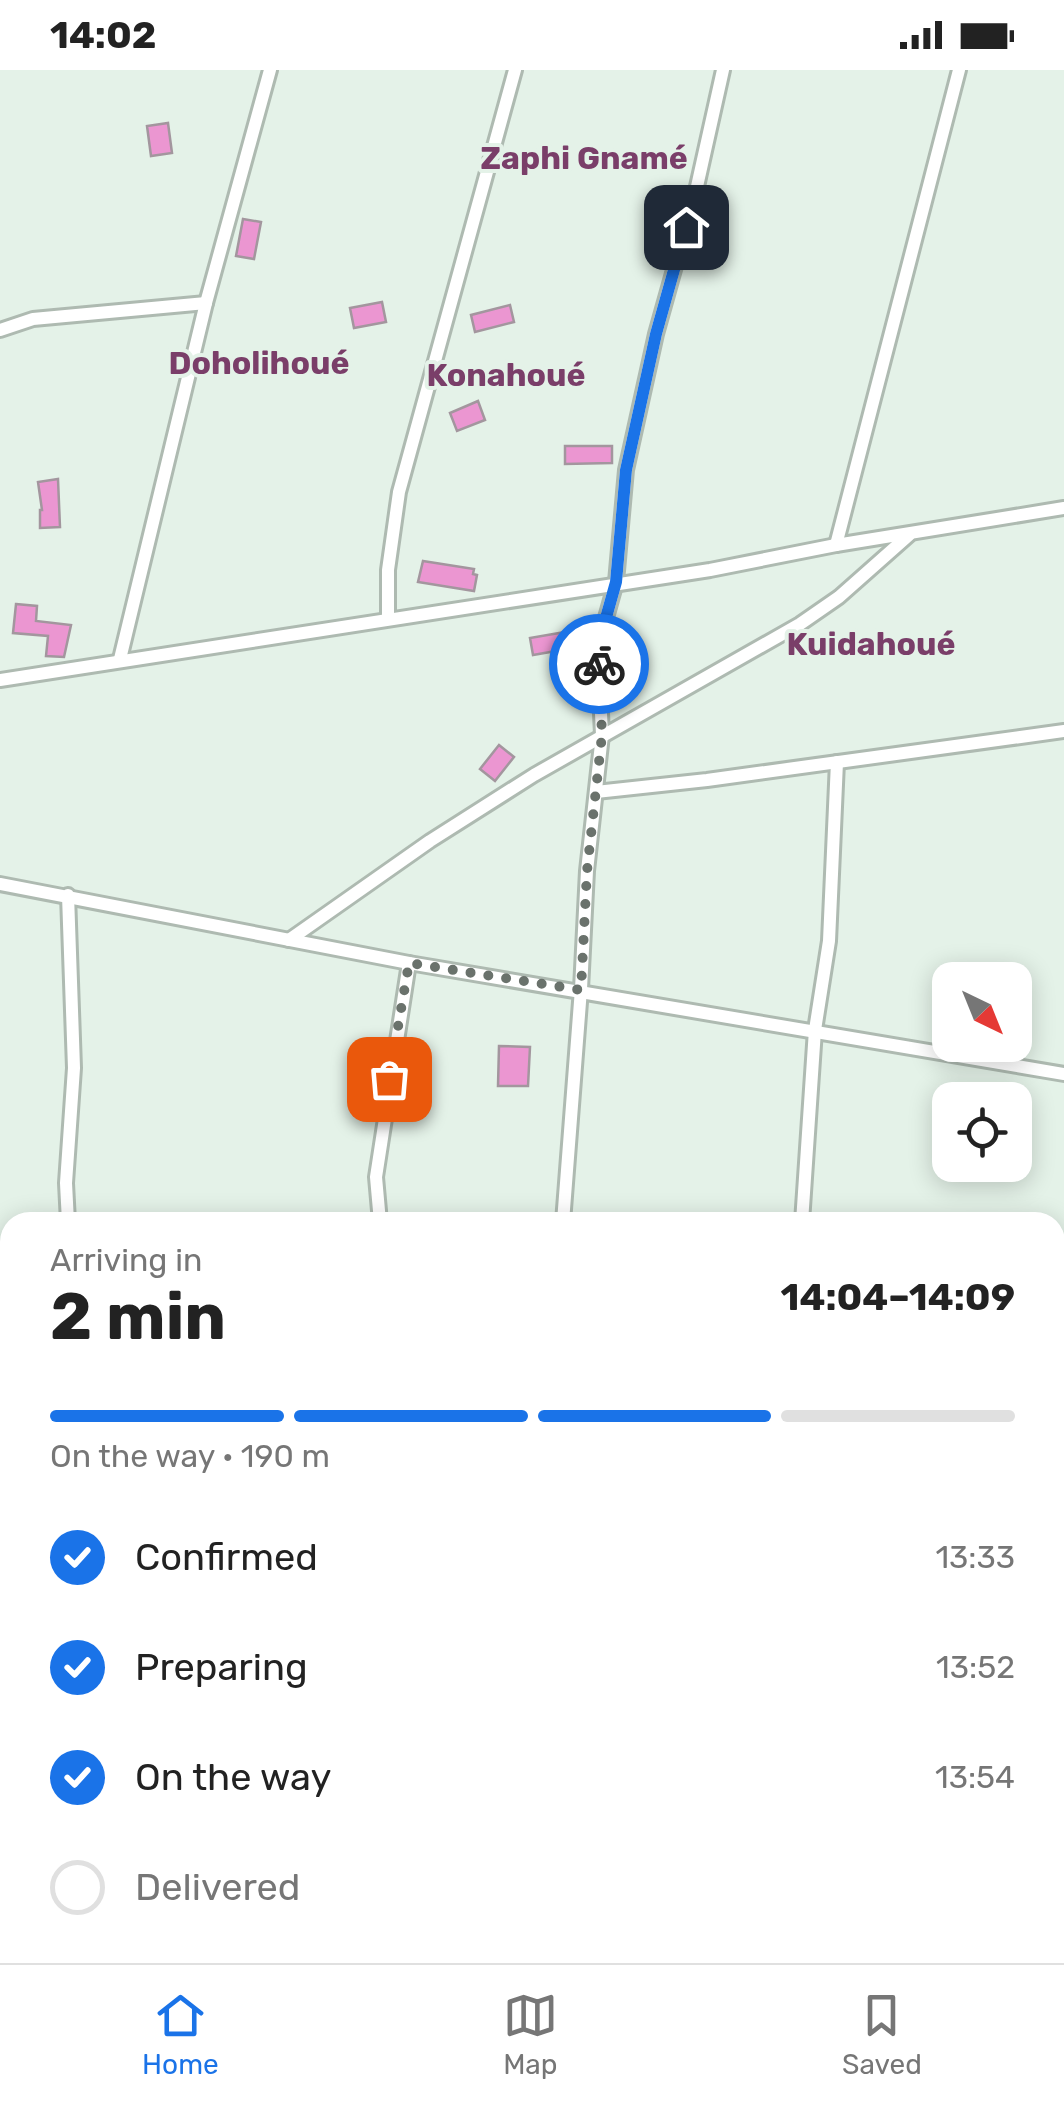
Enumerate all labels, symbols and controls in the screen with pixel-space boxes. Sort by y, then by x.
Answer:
text: 14:02 [50,12,156,58]
district label: Zaphi Gnamé [480,139,688,177]
pin [644,185,729,270]
icon: home [659,200,714,255]
district label: Doholihoué [169,344,350,382]
district label: Konahoué [426,356,586,394]
courier [549,614,649,714]
district label: Kuidahoué [786,625,956,663]
icon: bike [572,637,627,692]
north arrow [932,962,1032,1062]
map controls [932,962,1032,1182]
pin [347,1037,432,1122]
icon: bag [362,1052,417,1107]
button: locate [932,1082,1032,1182]
text: Arriving in [50,1241,202,1279]
text: 14:04–14:09 [781,1274,1015,1320]
text: 2 min [50,1278,226,1355]
text: On the way · 190 m [50,1437,330,1475]
icon: check [50,1530,105,1585]
text: Confirmed [135,1534,318,1580]
text: 13:33 [935,1538,1015,1576]
icon: check [50,1640,105,1695]
text: Preparing [135,1644,308,1690]
text: 13:52 [936,1648,1015,1686]
icon: check [50,1750,105,1805]
text: On the way [135,1754,331,1800]
text: 13:54 [935,1758,1015,1796]
text: Delivered [135,1864,300,1910]
tab: Home [142,1988,219,2081]
tab: Map [503,1988,558,2081]
tab: Saved [842,1988,922,2081]

